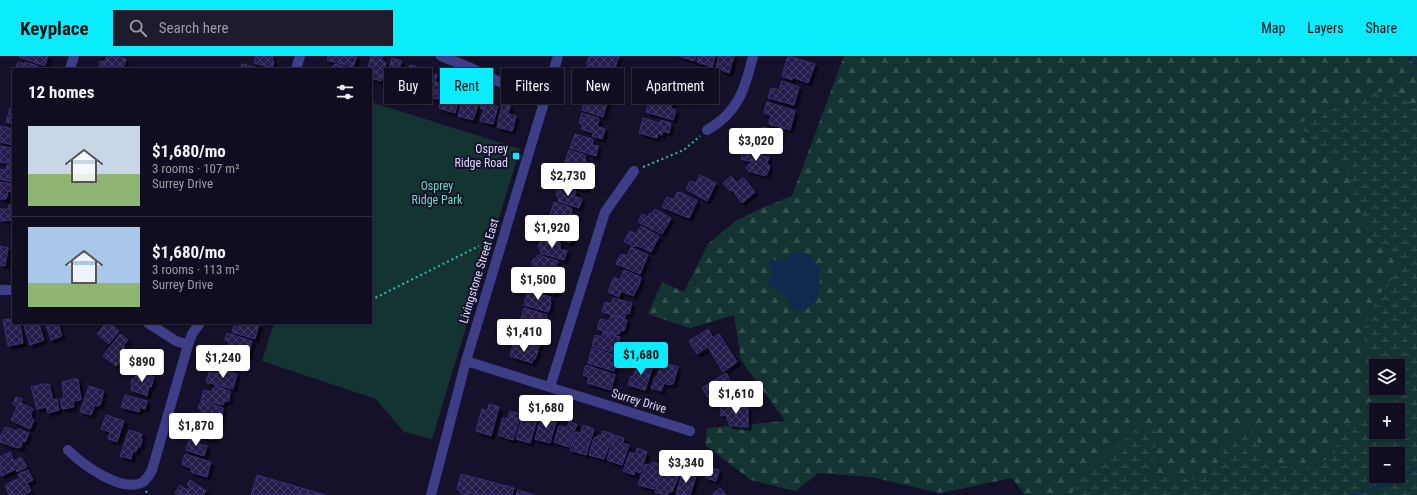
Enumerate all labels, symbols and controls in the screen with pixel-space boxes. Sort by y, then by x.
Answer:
search box [113,10,393,46]
text: Keyplace [20,17,89,40]
icon: search [127,17,149,39]
text: Search here [159,19,228,37]
text: Map [1261,20,1285,36]
text: Layers [1307,20,1344,36]
text: Share [1366,20,1397,36]
chip: Buy [384,68,432,104]
chip: Rent [440,68,493,104]
chip: Filters [501,68,564,104]
chip: New [572,68,624,104]
chip: Apartment [632,68,719,104]
icon: filters [334,81,356,103]
text: 12 homes [28,82,94,102]
pin: $3,020 [723,128,789,162]
text: $3,020 [738,133,774,148]
text: $1,680/mo [152,141,226,161]
icon: home [60,142,108,190]
place label: Osprey Ridge Road [455,142,508,170]
marker: Osprey Ridge Road [511,151,521,161]
text: 3 rooms · 107 m² [152,161,239,176]
pin: $2,730 [535,163,601,197]
text: $2,730 [550,168,586,183]
text: Surrey Drive [152,176,213,191]
park label: Osprey Ridge Park [412,179,463,207]
pin: $1,920 [519,215,585,249]
street label: Livingstone Street East [456,216,502,325]
text: $1,920 [534,220,570,235]
text: $1,680/mo [152,242,226,262]
icon: home [60,243,108,291]
text: 3 rooms · 113 m² [152,262,239,277]
pin: $1,500 [505,267,571,301]
text: $1,500 [520,272,556,287]
text: Surrey Drive [152,277,213,292]
pin: $1,410 [491,319,557,353]
text: $1,410 [506,324,542,339]
pin: $1,680 [608,342,674,376]
pin: $1,240 [190,345,256,379]
text: $1,680 [623,347,659,362]
pin: $890 [118,349,166,383]
text: $1,240 [205,350,241,365]
text: $890 [129,354,155,369]
map controls [1369,359,1405,483]
button: layers [1369,359,1405,395]
pin: $1,610 [703,381,769,415]
street label: Surrey Drive [610,386,668,416]
text: $1,610 [718,386,754,401]
pin: $1,680 [513,395,579,429]
text: $1,680 [528,400,564,415]
button: + [1369,403,1405,439]
pin: $1,870 [163,413,229,447]
text: $1,870 [178,418,214,433]
button: − [1369,447,1405,483]
pin: $3,340 [653,450,719,484]
text: $3,340 [668,455,704,470]

